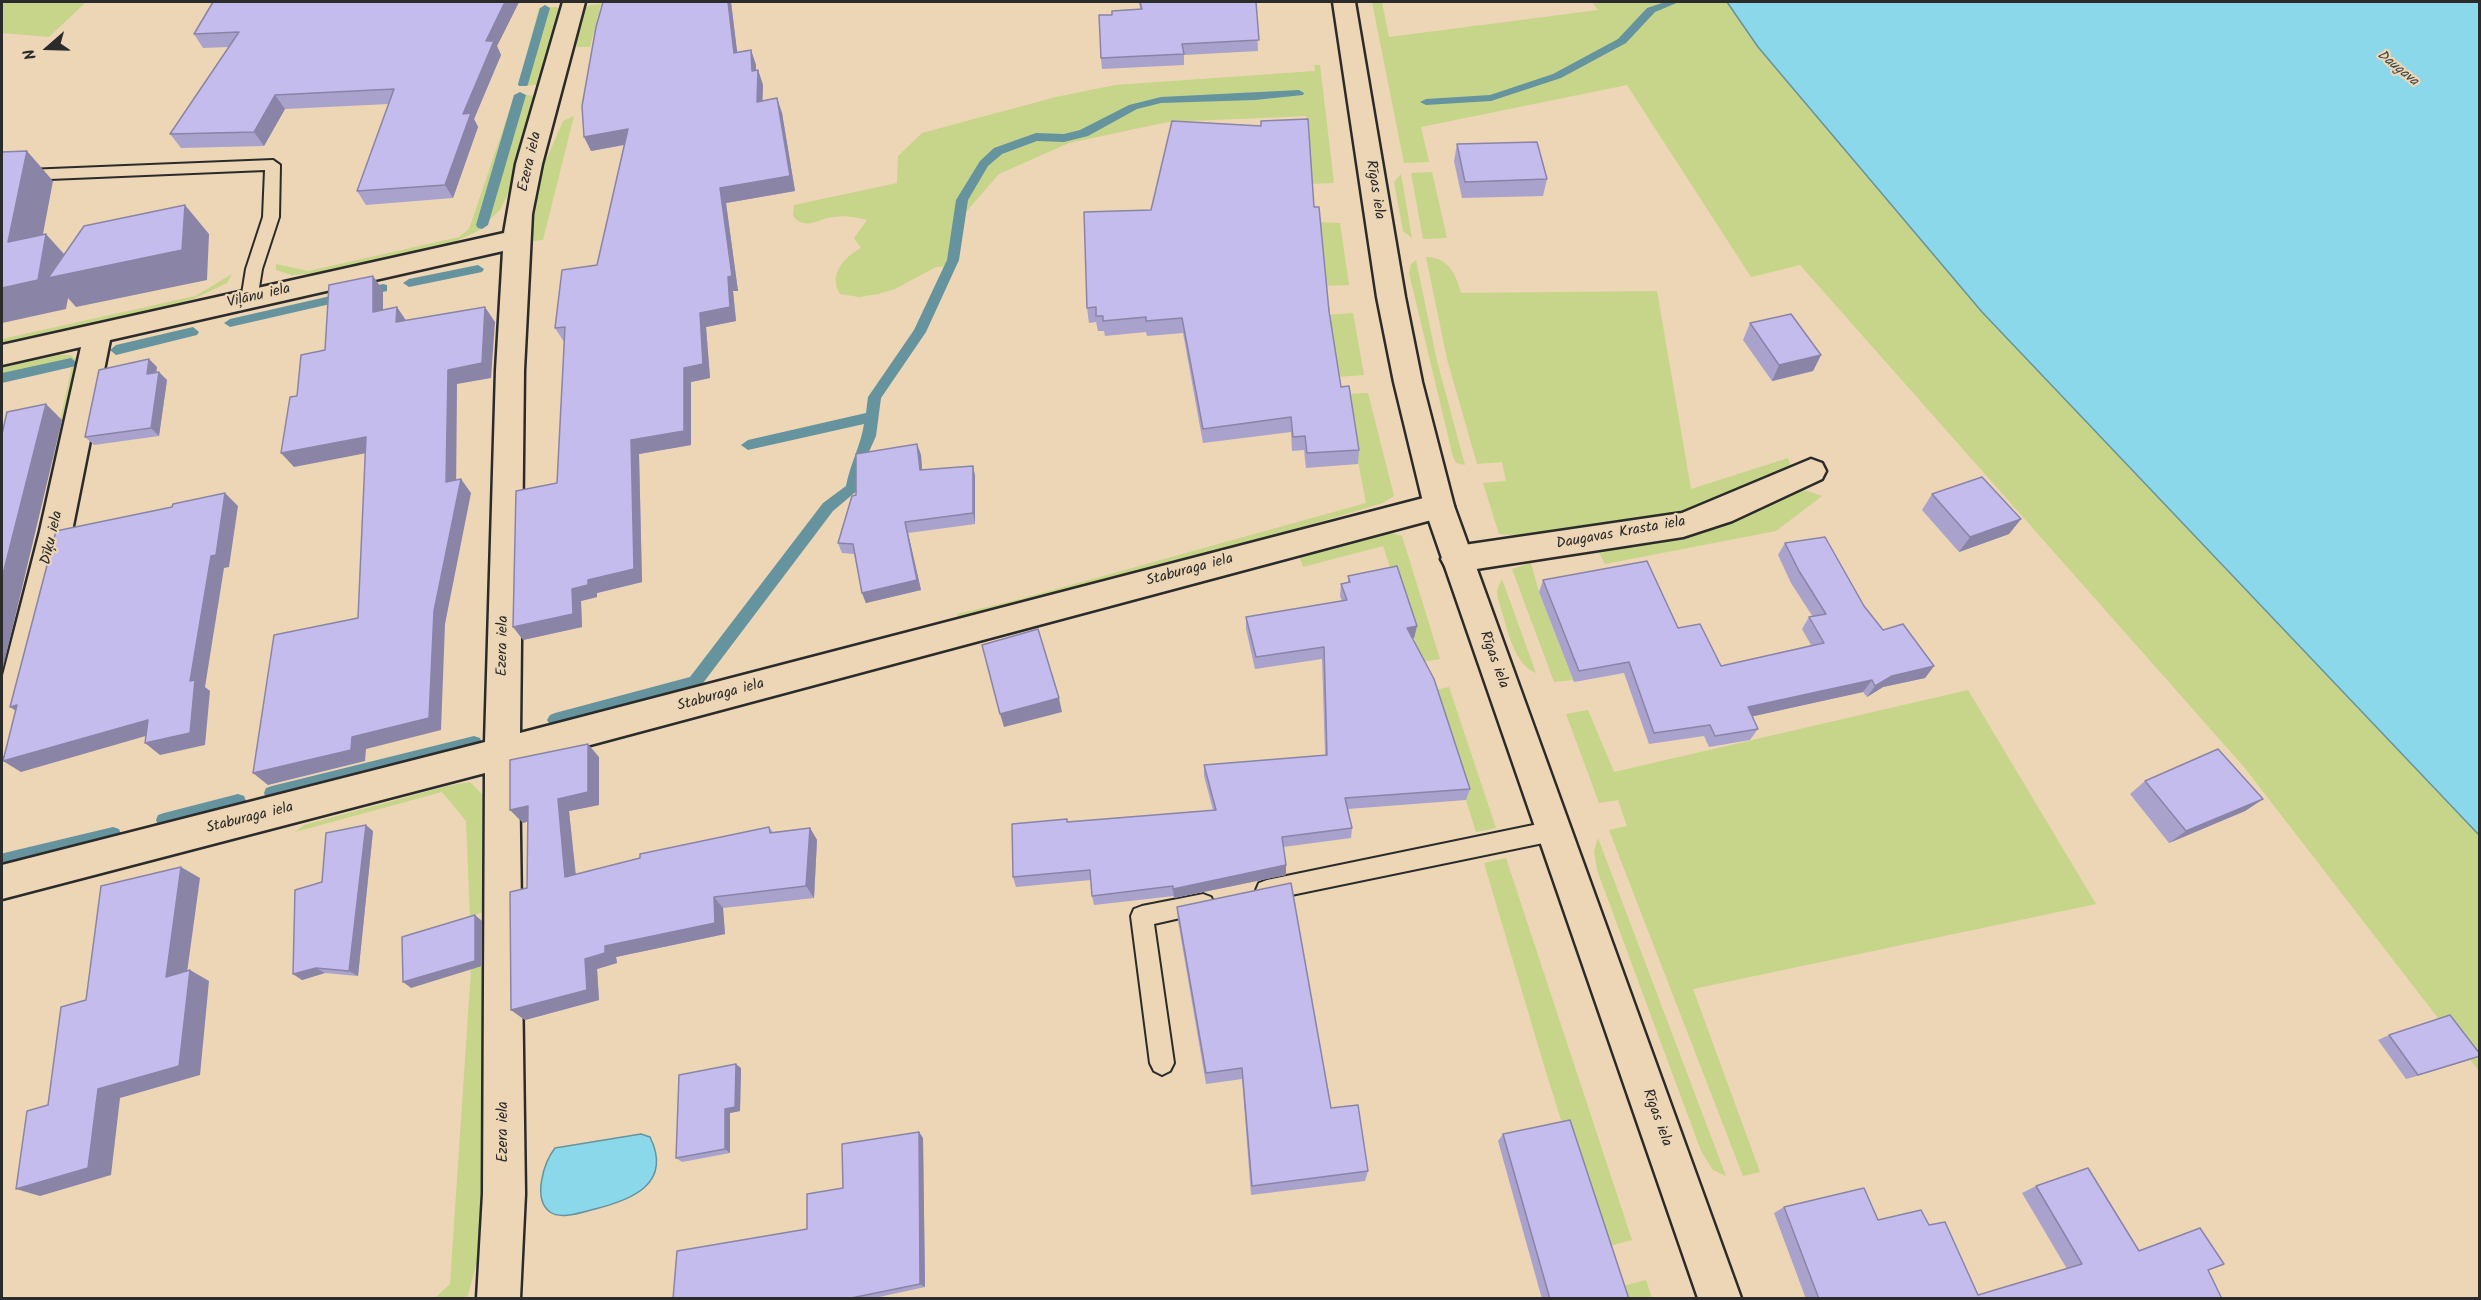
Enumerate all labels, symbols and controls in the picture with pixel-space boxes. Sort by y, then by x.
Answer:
north arrow [18,18,78,78]
text: N [17,45,44,63]
water label: Daugava [2373,47,2421,91]
street label: Ezera iela [515,130,547,194]
street label: Rīgas iela [1360,159,1388,221]
street label: Viļānu iela [226,281,292,313]
street label: Dīķu iela [38,509,68,567]
street label: Daugavas Krasta iela [1555,514,1687,554]
street label: Staburaga iela [1145,551,1235,591]
street label: Ezera iela [494,615,514,677]
street label: Rīgas iela [1474,629,1512,691]
street label: Staburaga iela [676,676,766,716]
street label: Staburaga iela [205,799,295,839]
street label: Rīgas iela [1637,1087,1675,1149]
street label: Ezera iela [495,1101,513,1163]

